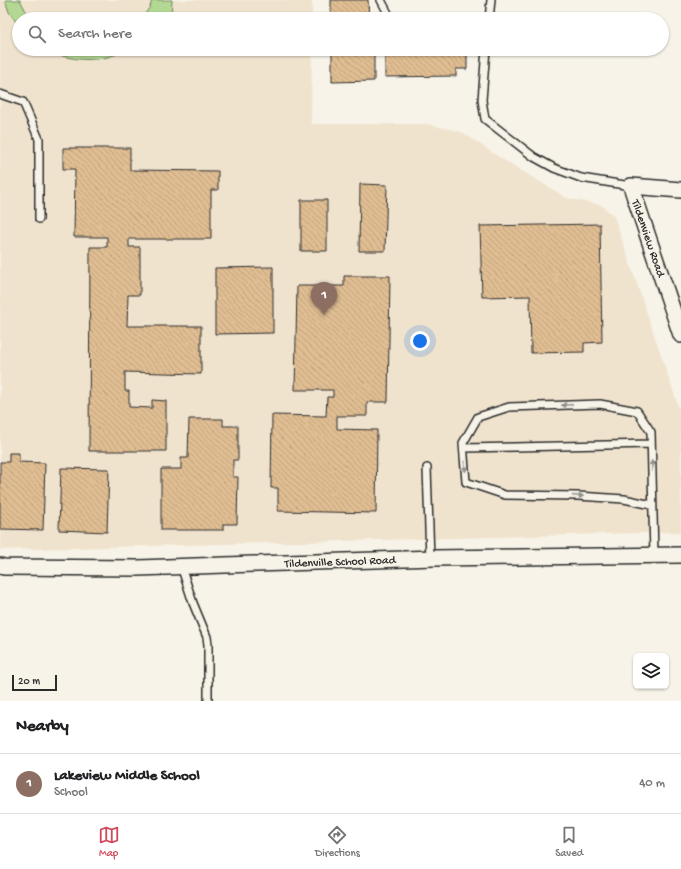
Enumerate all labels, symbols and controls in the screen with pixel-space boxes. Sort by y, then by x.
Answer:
search box [12,12,669,56]
icon: search [26,23,48,45]
text: Search here [58,25,132,43]
street label: Tildenview Road [627,197,667,280]
pin: 1 [311,282,337,315]
your location [410,331,430,351]
one-way arrow [560,402,573,408]
one-way arrow [649,459,655,472]
one-way arrow [462,460,468,472]
one-way arrow [572,493,585,499]
street label: Tildenville School Road [283,554,397,572]
map controls [633,653,669,689]
button: layers [633,653,669,689]
scale bar [12,673,57,692]
text: 20 m [18,676,40,688]
text: Nearby [16,717,69,737]
text: Lakeview Middle School [54,767,200,785]
text: 1 [26,776,32,791]
text: 40 m [639,776,665,791]
text: School [54,785,88,800]
tab: Map [98,824,120,860]
tab: Directions [315,824,360,860]
tab: Saved [555,824,583,860]

